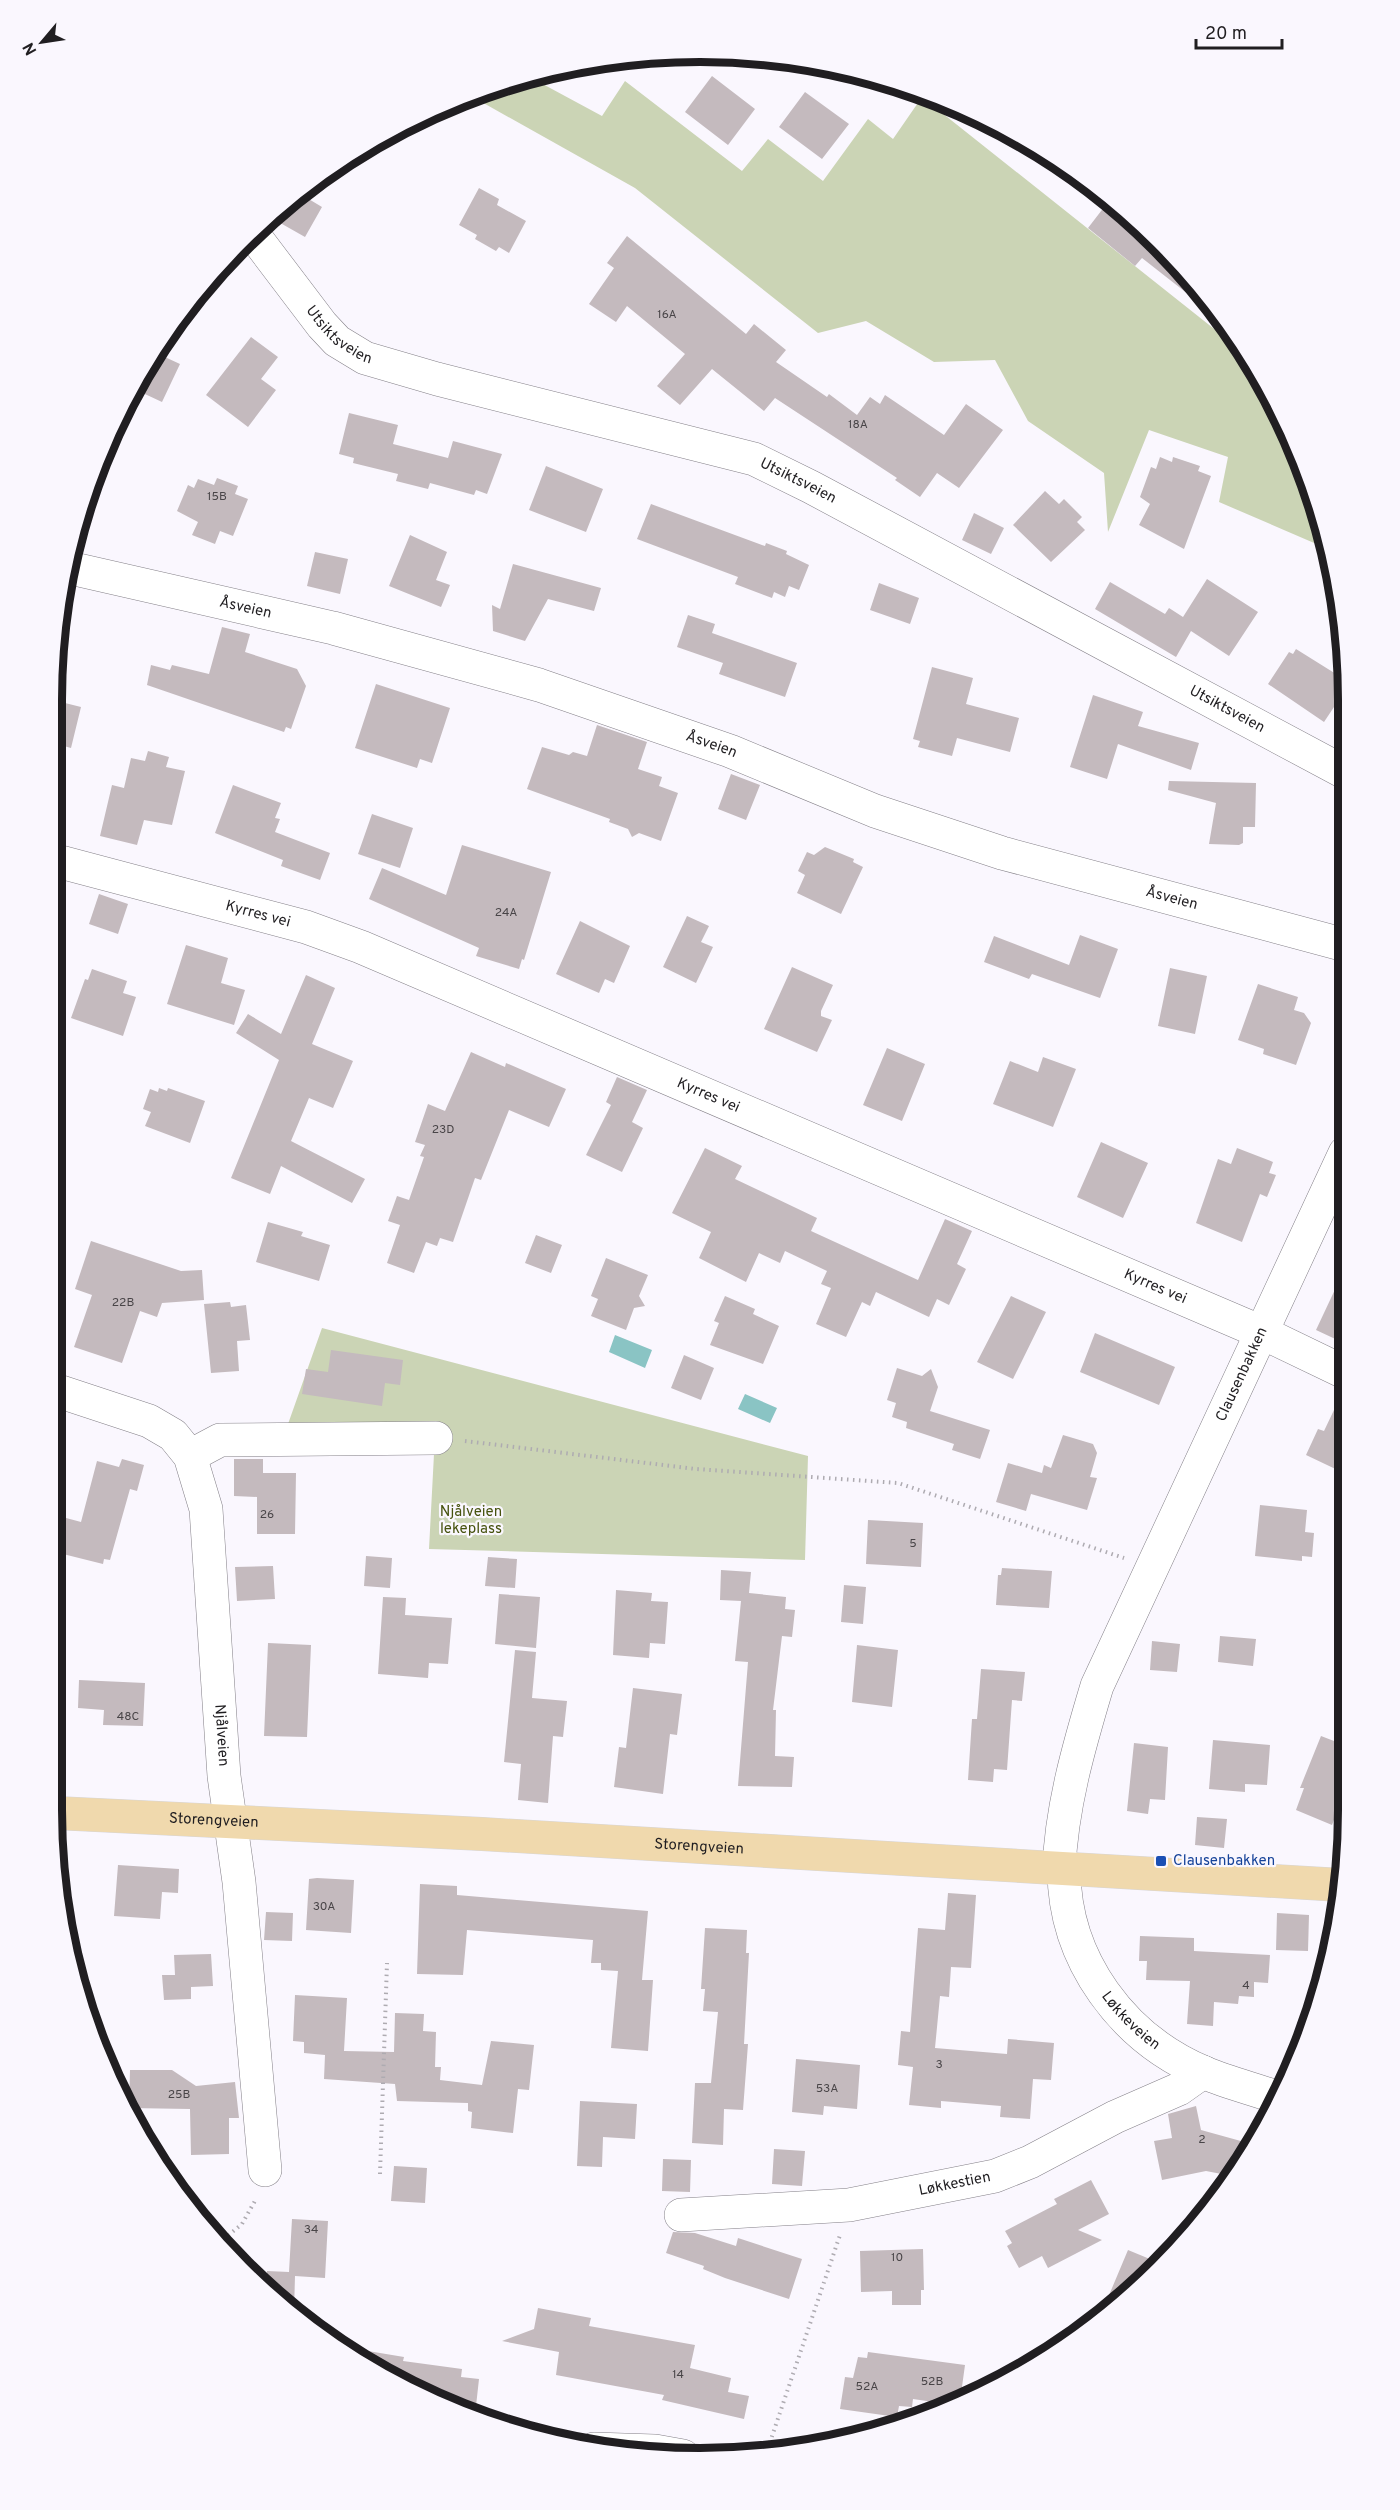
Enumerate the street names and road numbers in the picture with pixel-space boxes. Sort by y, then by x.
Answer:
street label: Utsiktsveien [301,302,374,369]
street label: Utsiktsveien [757,454,839,508]
street label: Åsveien [217,593,273,623]
street label: Utsiktsveien [1186,681,1268,737]
street label: Åsveien [683,727,740,762]
street label: Åsveien [1144,882,1200,915]
street label: Kyrres vei [223,897,293,932]
street label: Kyrres vei [674,1074,743,1117]
street label: Kyrres vei [1121,1265,1190,1309]
street label: Clausenbakken [1212,1324,1272,1425]
street label: Njålveien [210,1704,233,1767]
street label: Storengveien [168,1809,259,1832]
street label: Storengveien [654,1835,745,1859]
street label: Løkkeveien [1097,1988,1164,2055]
street label: Løkkestien [917,2168,992,2200]

